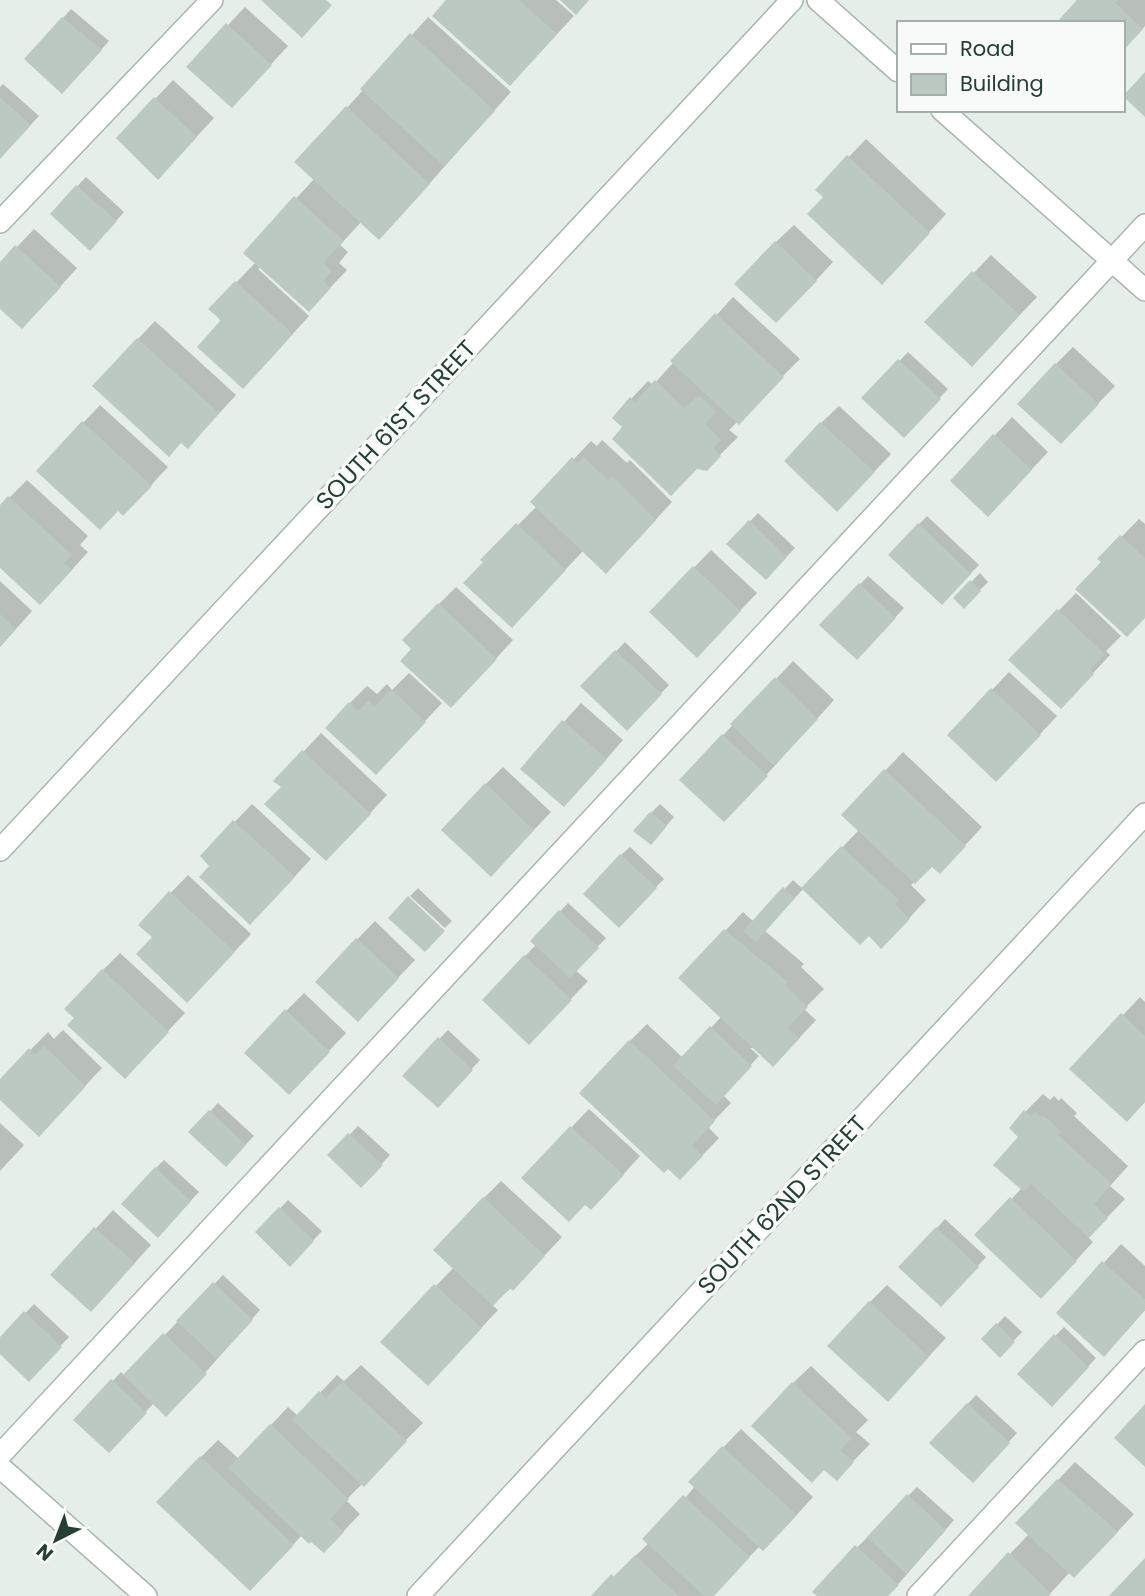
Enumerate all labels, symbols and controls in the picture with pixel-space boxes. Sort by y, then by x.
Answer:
legend [897,21,1124,112]
text: Road [960,34,1015,63]
text: Building [960,69,1044,98]
street label: SOUTH 61ST STREET [308,333,483,517]
street label: SOUTH 62ND STREET [690,1108,873,1301]
north arrow [21,1505,91,1575]
text: N [31,1537,59,1567]

